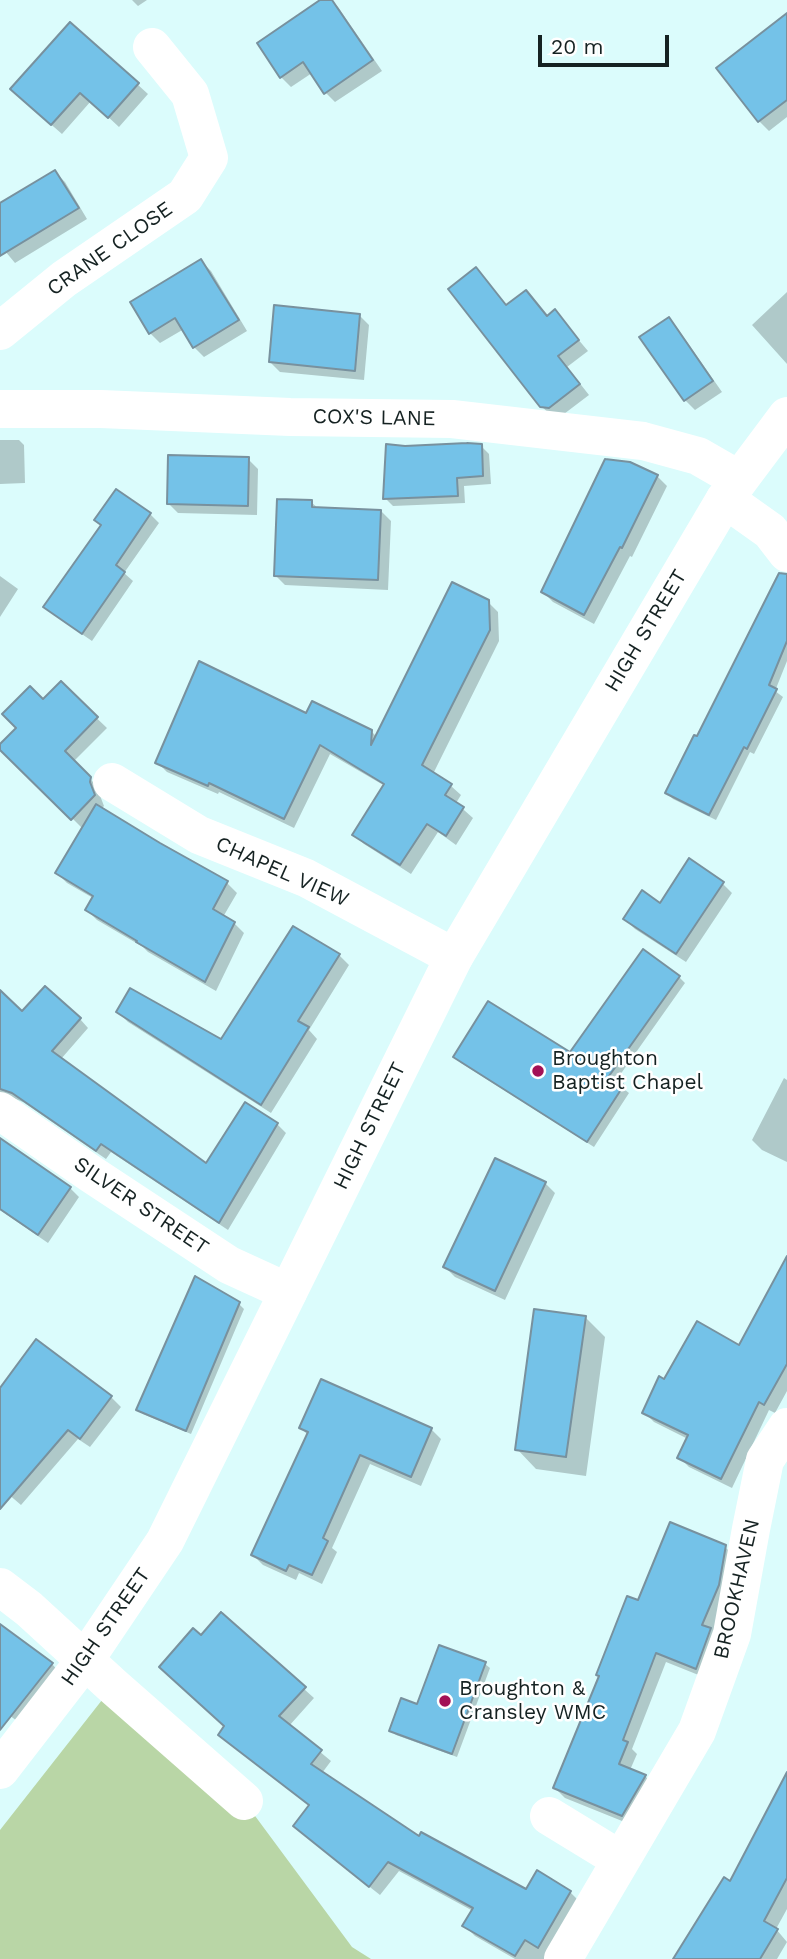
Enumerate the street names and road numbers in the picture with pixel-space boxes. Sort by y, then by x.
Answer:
street label: CRANE CLOSE [42,196,178,302]
street label: COX'S LANE [312,404,436,432]
street label: HIGH STREET [600,565,692,697]
street label: CHAPEL VIEW [212,831,352,913]
street label: HIGH STREET [328,1058,412,1194]
street label: SILVER STREET [69,1152,213,1260]
street label: BROOKHAVEN [709,1516,765,1662]
street label: HIGH STREET [56,1563,156,1691]

